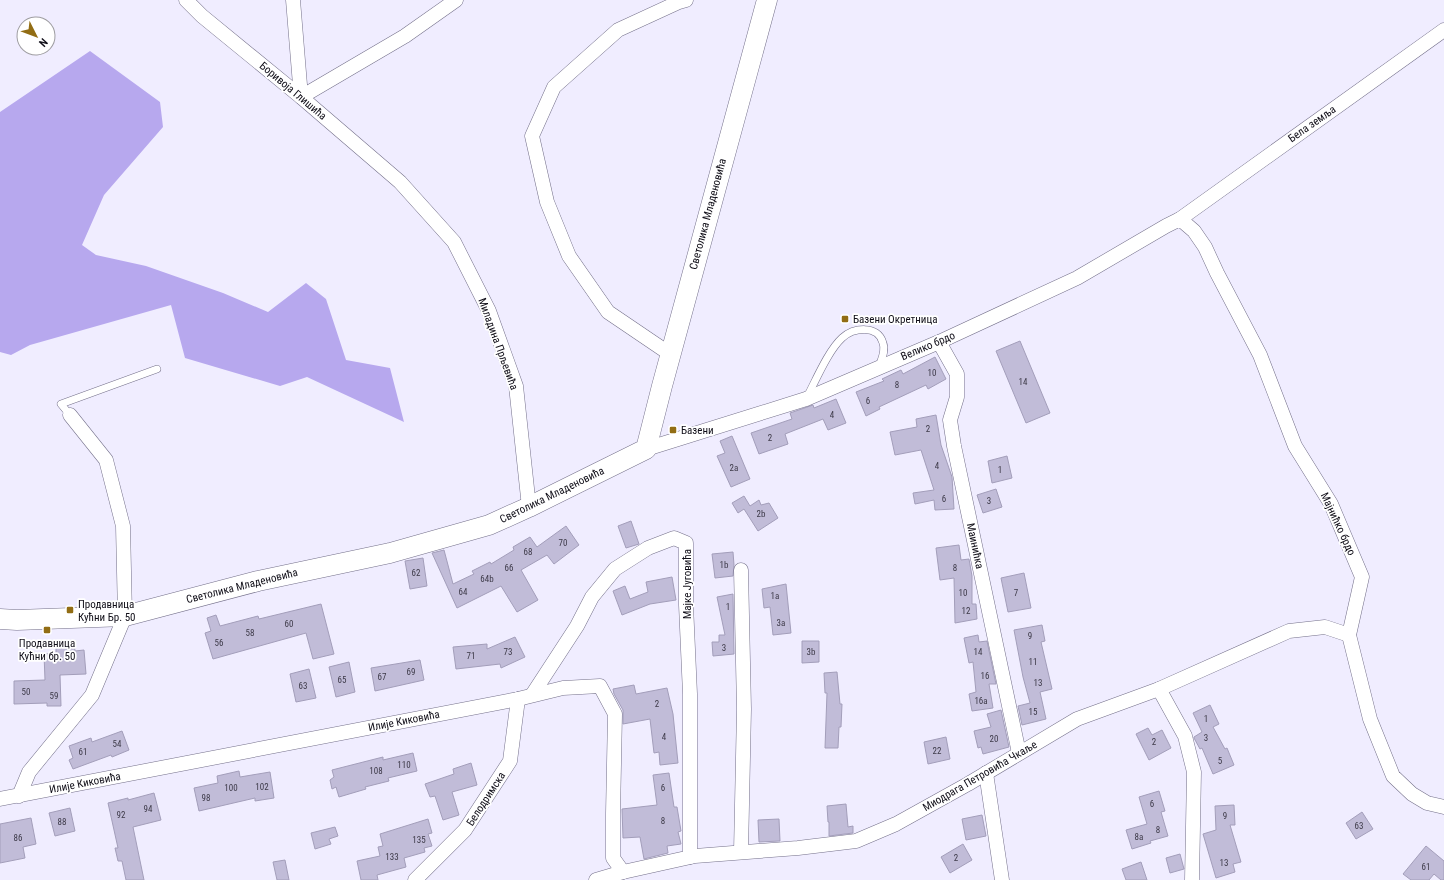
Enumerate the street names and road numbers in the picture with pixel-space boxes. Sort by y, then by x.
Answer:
street label: Боривоја Глишића [257,59,329,123]
street label: Бела земља [1286,103,1338,145]
street label: Светолика Младеновића [687,157,729,271]
street label: Миладина Прљевића [475,296,521,392]
street label: Велико брдо [899,329,957,363]
street label: Светолика Младеновића [498,464,606,526]
street label: Мајнићко брдо [1318,490,1358,558]
street label: Маинићка [964,522,986,570]
street label: Мајке Југовића [681,549,694,619]
street label: Светолика Младеновића [185,566,299,606]
street label: Илије Киковића [367,708,441,734]
street label: Миодрага Петровића Чкаље [921,738,1039,814]
street label: Илије Киковића [48,770,122,796]
street label: Белодримска [464,770,508,828]

